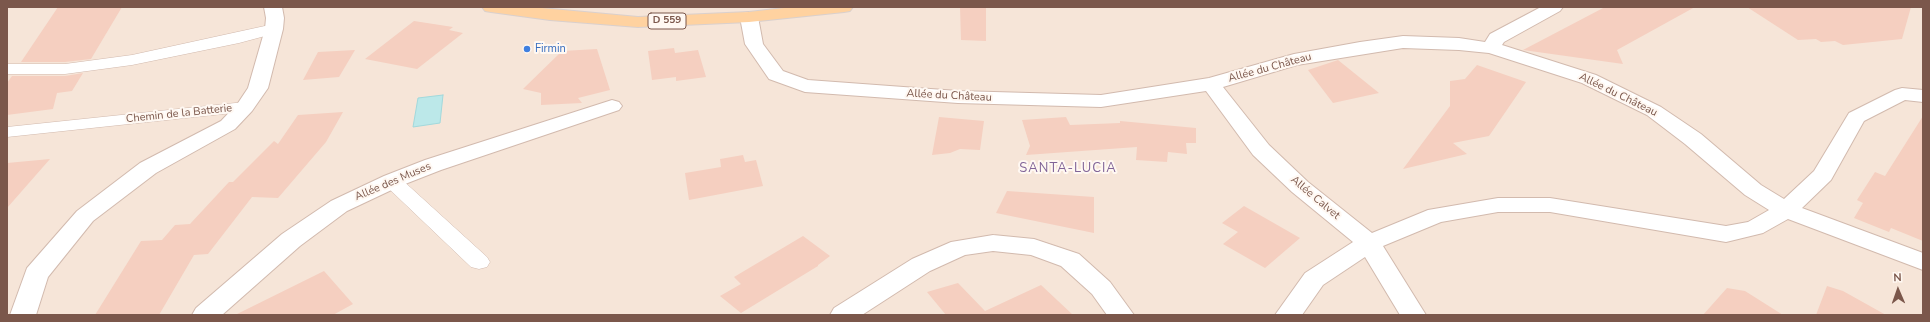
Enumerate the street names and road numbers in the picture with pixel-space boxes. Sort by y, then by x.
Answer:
road number: D 559 [648,13,686,29]
street label: Allée du Château [1227,51,1313,85]
street label: Allée du Château [1577,70,1659,120]
street label: Allée du Château [906,87,992,105]
street label: Chemin de la Batterie [125,102,233,126]
street label: Allée des Muses [353,160,433,204]
street label: Allée Calvet [1288,174,1342,222]

